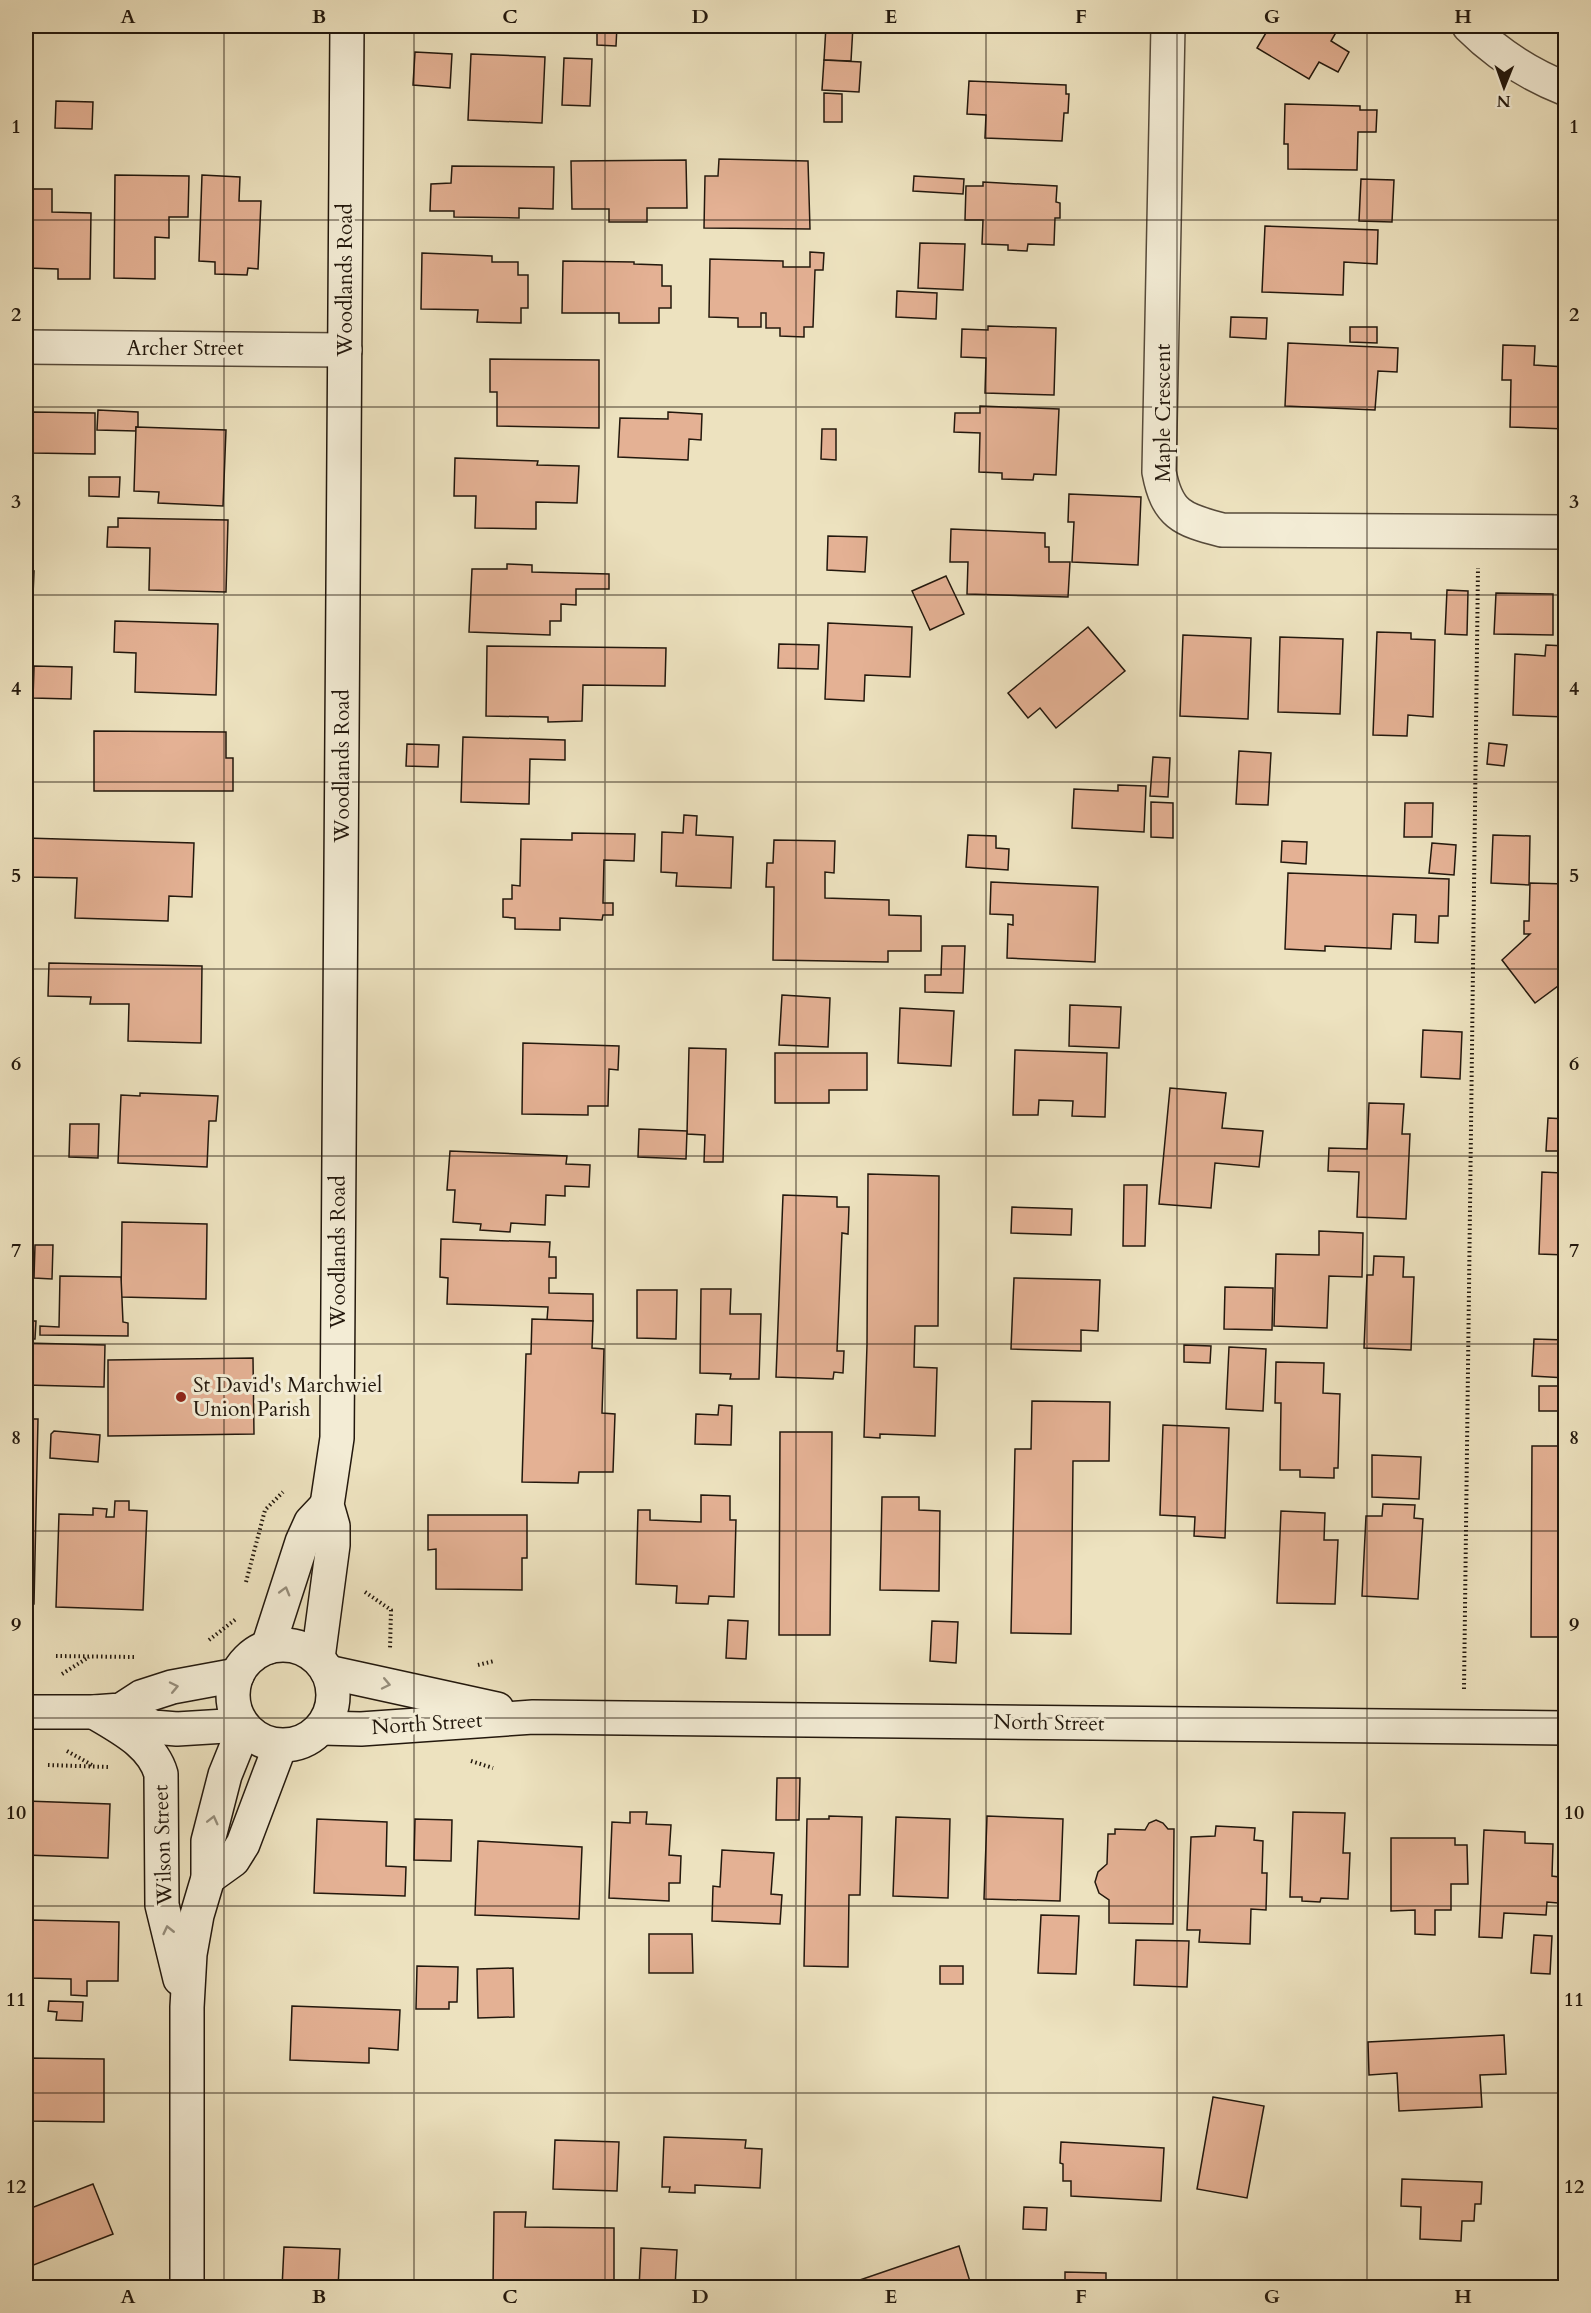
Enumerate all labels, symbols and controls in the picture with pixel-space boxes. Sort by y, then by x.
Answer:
text: A [120,3,136,30]
text: B [312,3,326,30]
text: C [502,3,518,30]
text: D [691,3,709,30]
text: E [885,3,897,30]
text: F [1075,3,1087,30]
text: G [1264,3,1280,30]
text: H [1454,3,1472,30]
north arrow [1474,57,1534,117]
text: N [1497,90,1511,112]
text: 1 [11,113,21,140]
text: 1 [1569,113,1579,140]
street label: Woodlands Road [331,203,360,358]
text: 2 [11,301,21,328]
text: 2 [1569,301,1579,328]
street label: Archer Street [126,334,244,363]
street label: Maple Crescent [1149,343,1178,482]
text: 3 [11,488,21,515]
text: 3 [1569,488,1579,515]
text: 4 [11,675,21,702]
text: 4 [1569,675,1579,702]
street label: Woodlands Road [328,689,357,844]
text: 5 [11,862,21,889]
text: 5 [1569,862,1579,889]
text: 6 [11,1050,21,1077]
text: 6 [1569,1050,1579,1077]
street label: Woodlands Road [324,1175,353,1330]
text: 7 [11,1237,21,1264]
text: 7 [1569,1237,1579,1264]
place label: St David's Marchwiel Union Parish [193,1371,382,1424]
marker: St David's Marchwiel Union Parish [174,1390,188,1404]
text: 8 [11,1424,21,1451]
text: 8 [1569,1424,1579,1451]
one-way arrow [278,1586,290,1597]
text: 9 [11,1611,21,1638]
text: 9 [1569,1611,1579,1638]
one-way arrow [380,1677,390,1690]
one-way arrow [169,1682,179,1695]
street label: North Street [370,1706,484,1742]
street label: North Street [993,1708,1105,1738]
street label: Wilson Street [146,1784,180,1907]
text: 10 [6,1799,26,1826]
text: 10 [1564,1799,1584,1826]
one-way arrow [205,1816,218,1826]
one-way arrow [163,1925,176,1935]
text: 11 [6,1986,26,2013]
text: 11 [1564,1986,1584,2013]
text: 12 [6,2173,26,2200]
text: 12 [1564,2173,1584,2200]
text: A [120,2283,136,2310]
text: B [312,2283,326,2310]
text: C [502,2283,518,2310]
text: D [691,2283,709,2310]
text: E [885,2283,897,2310]
text: F [1075,2283,1087,2310]
text: G [1264,2283,1280,2310]
text: H [1454,2283,1472,2310]

